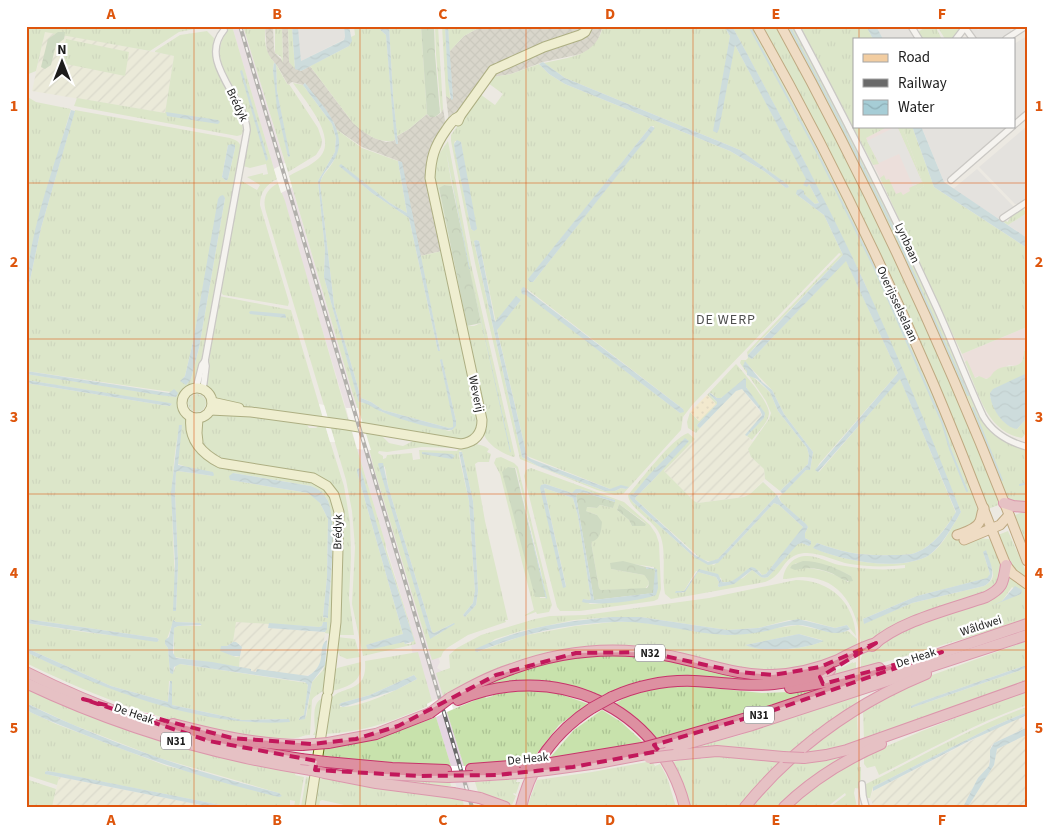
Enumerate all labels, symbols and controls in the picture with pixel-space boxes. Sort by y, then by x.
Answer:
text: A [105,3,116,25]
text: B [272,3,282,25]
text: C [438,3,448,25]
text: D [605,3,615,25]
text: E [772,3,780,25]
text: F [938,3,946,25]
north arrow [38,38,88,88]
legend [853,38,1016,128]
text: N [57,40,67,60]
text: Road [898,47,930,68]
text: Railway [898,73,947,94]
street label: Brédyk [222,85,252,125]
text: 1 [10,95,18,117]
text: 1 [1035,95,1043,117]
text: Water [898,97,935,118]
street label: Lynbaan [890,220,924,266]
text: 2 [10,251,18,273]
text: 2 [1035,251,1043,273]
street label: Overijsselselaan [872,264,922,344]
district label: DE WERP [696,310,756,330]
street label: Weverij [464,374,488,414]
text: 3 [10,406,18,428]
text: 3 [1035,406,1043,428]
street label: Brédyk [329,514,347,550]
text: 4 [10,562,19,584]
text: 4 [1035,562,1044,584]
street label: Wâldwei [958,611,1004,641]
road number: N32 [635,644,665,661]
street label: De Heak [894,644,938,672]
street label: De Heak [112,699,156,729]
road number: N31 [744,706,774,724]
text: 5 [10,717,18,739]
text: 5 [1035,717,1043,739]
road number: N31 [161,732,191,749]
street label: De Heak [507,748,549,770]
text: A [105,809,116,831]
text: B [272,809,282,831]
text: C [438,809,448,831]
text: D [605,809,615,831]
text: E [772,809,780,831]
text: F [938,809,946,831]

